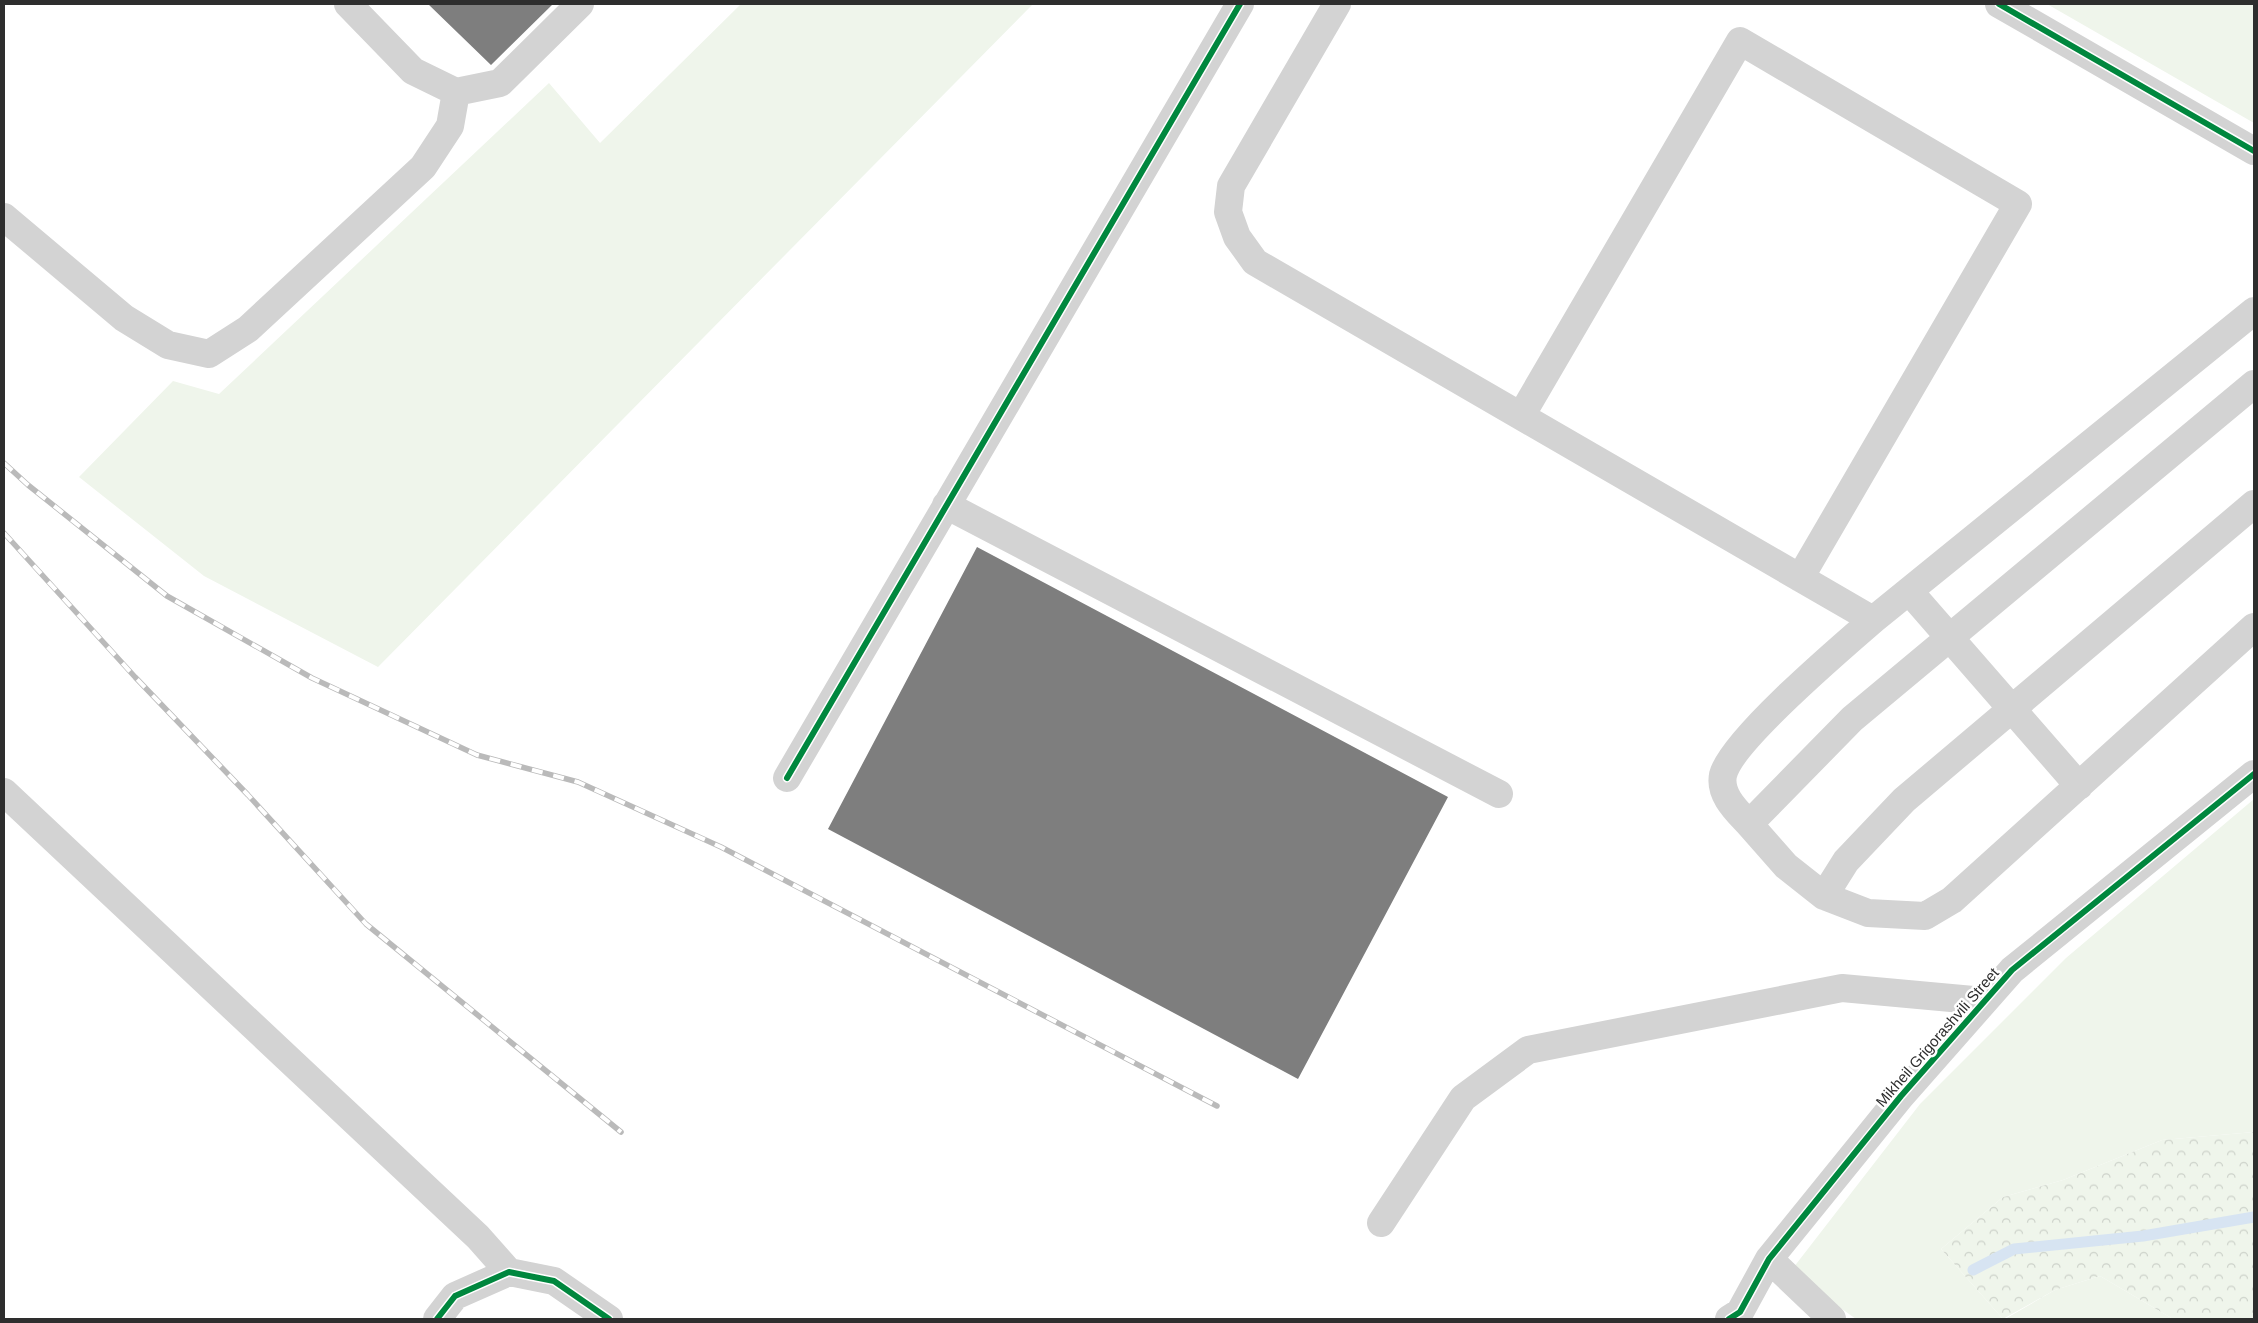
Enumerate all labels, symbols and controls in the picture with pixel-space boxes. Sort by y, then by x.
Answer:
street label: Mikheil Grigorashvili Street [1872,963,2002,1110]

